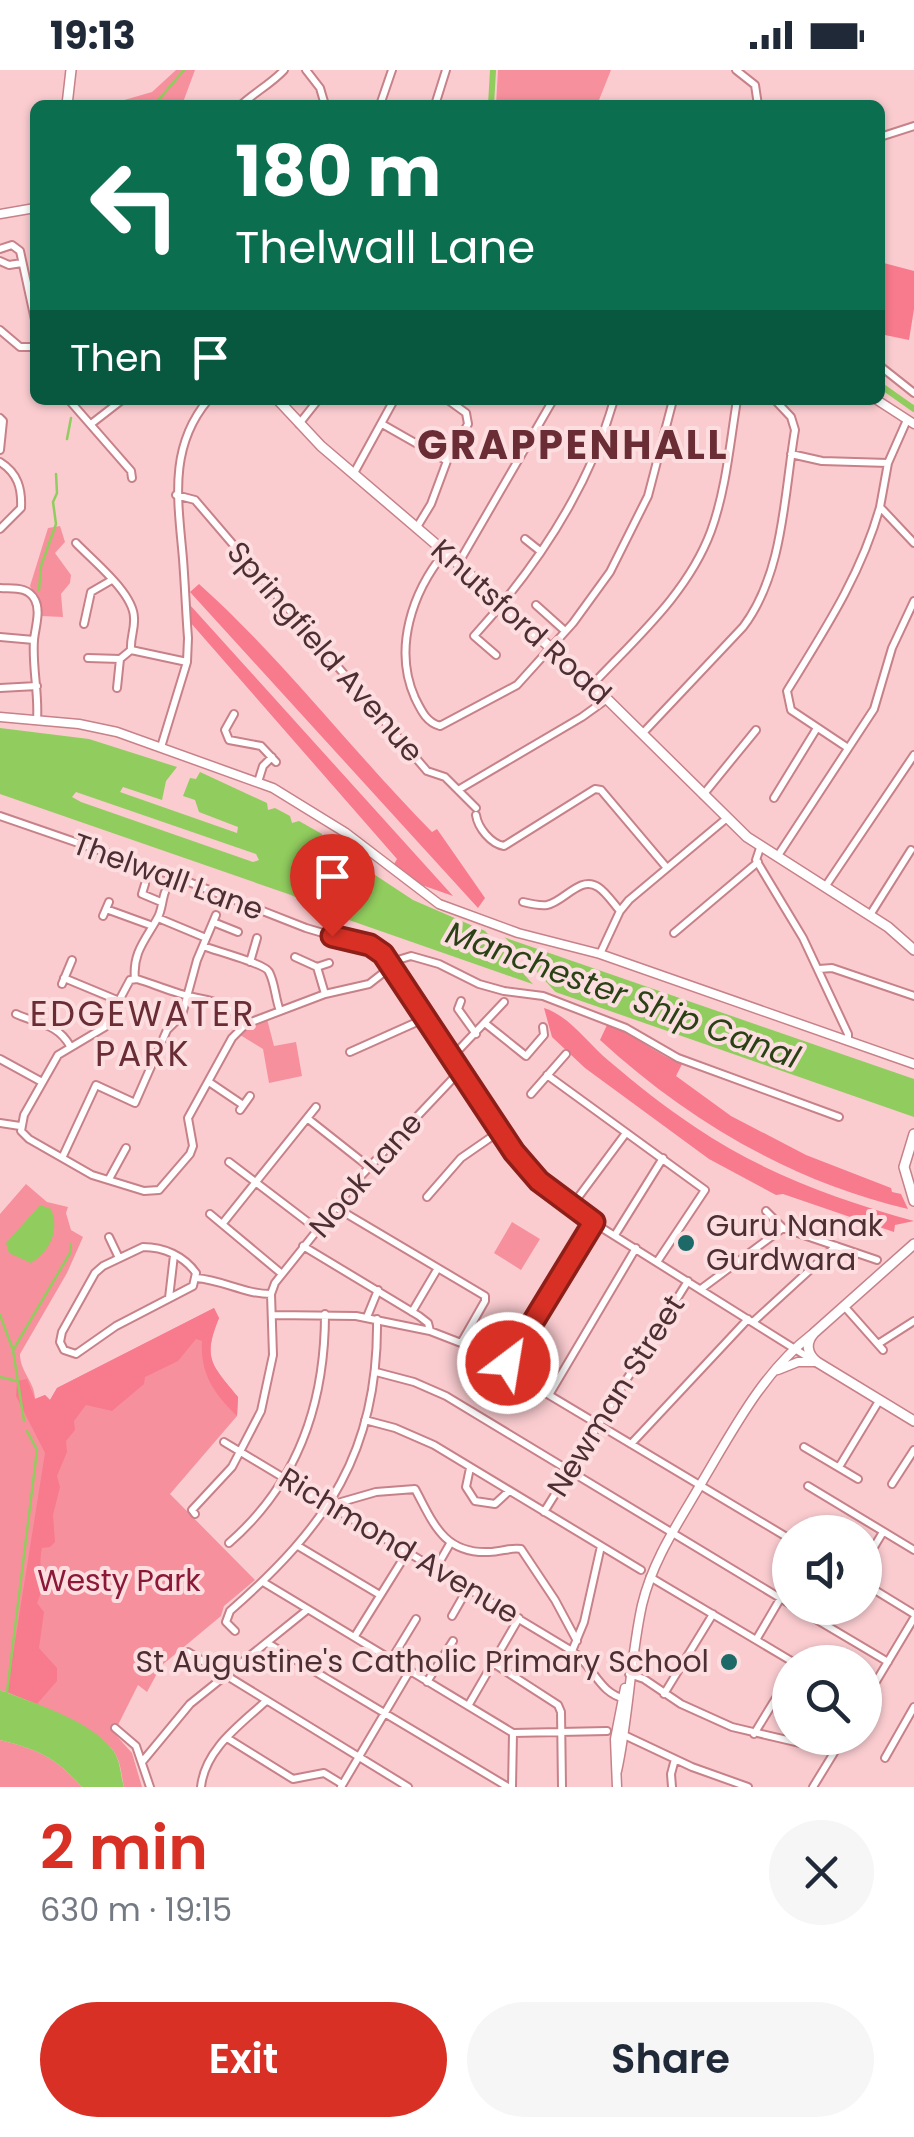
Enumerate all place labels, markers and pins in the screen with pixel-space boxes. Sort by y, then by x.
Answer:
pin [290,834,375,937]
place label: Guru Nanak Gurdwara [706,1204,884,1281]
marker: Guru Nanak Gurdwara [675,1232,697,1254]
place label: St Augustine's Catholic Primary School [136,1640,709,1683]
marker: St Augustine's Catholic Primary School [718,1651,740,1673]

